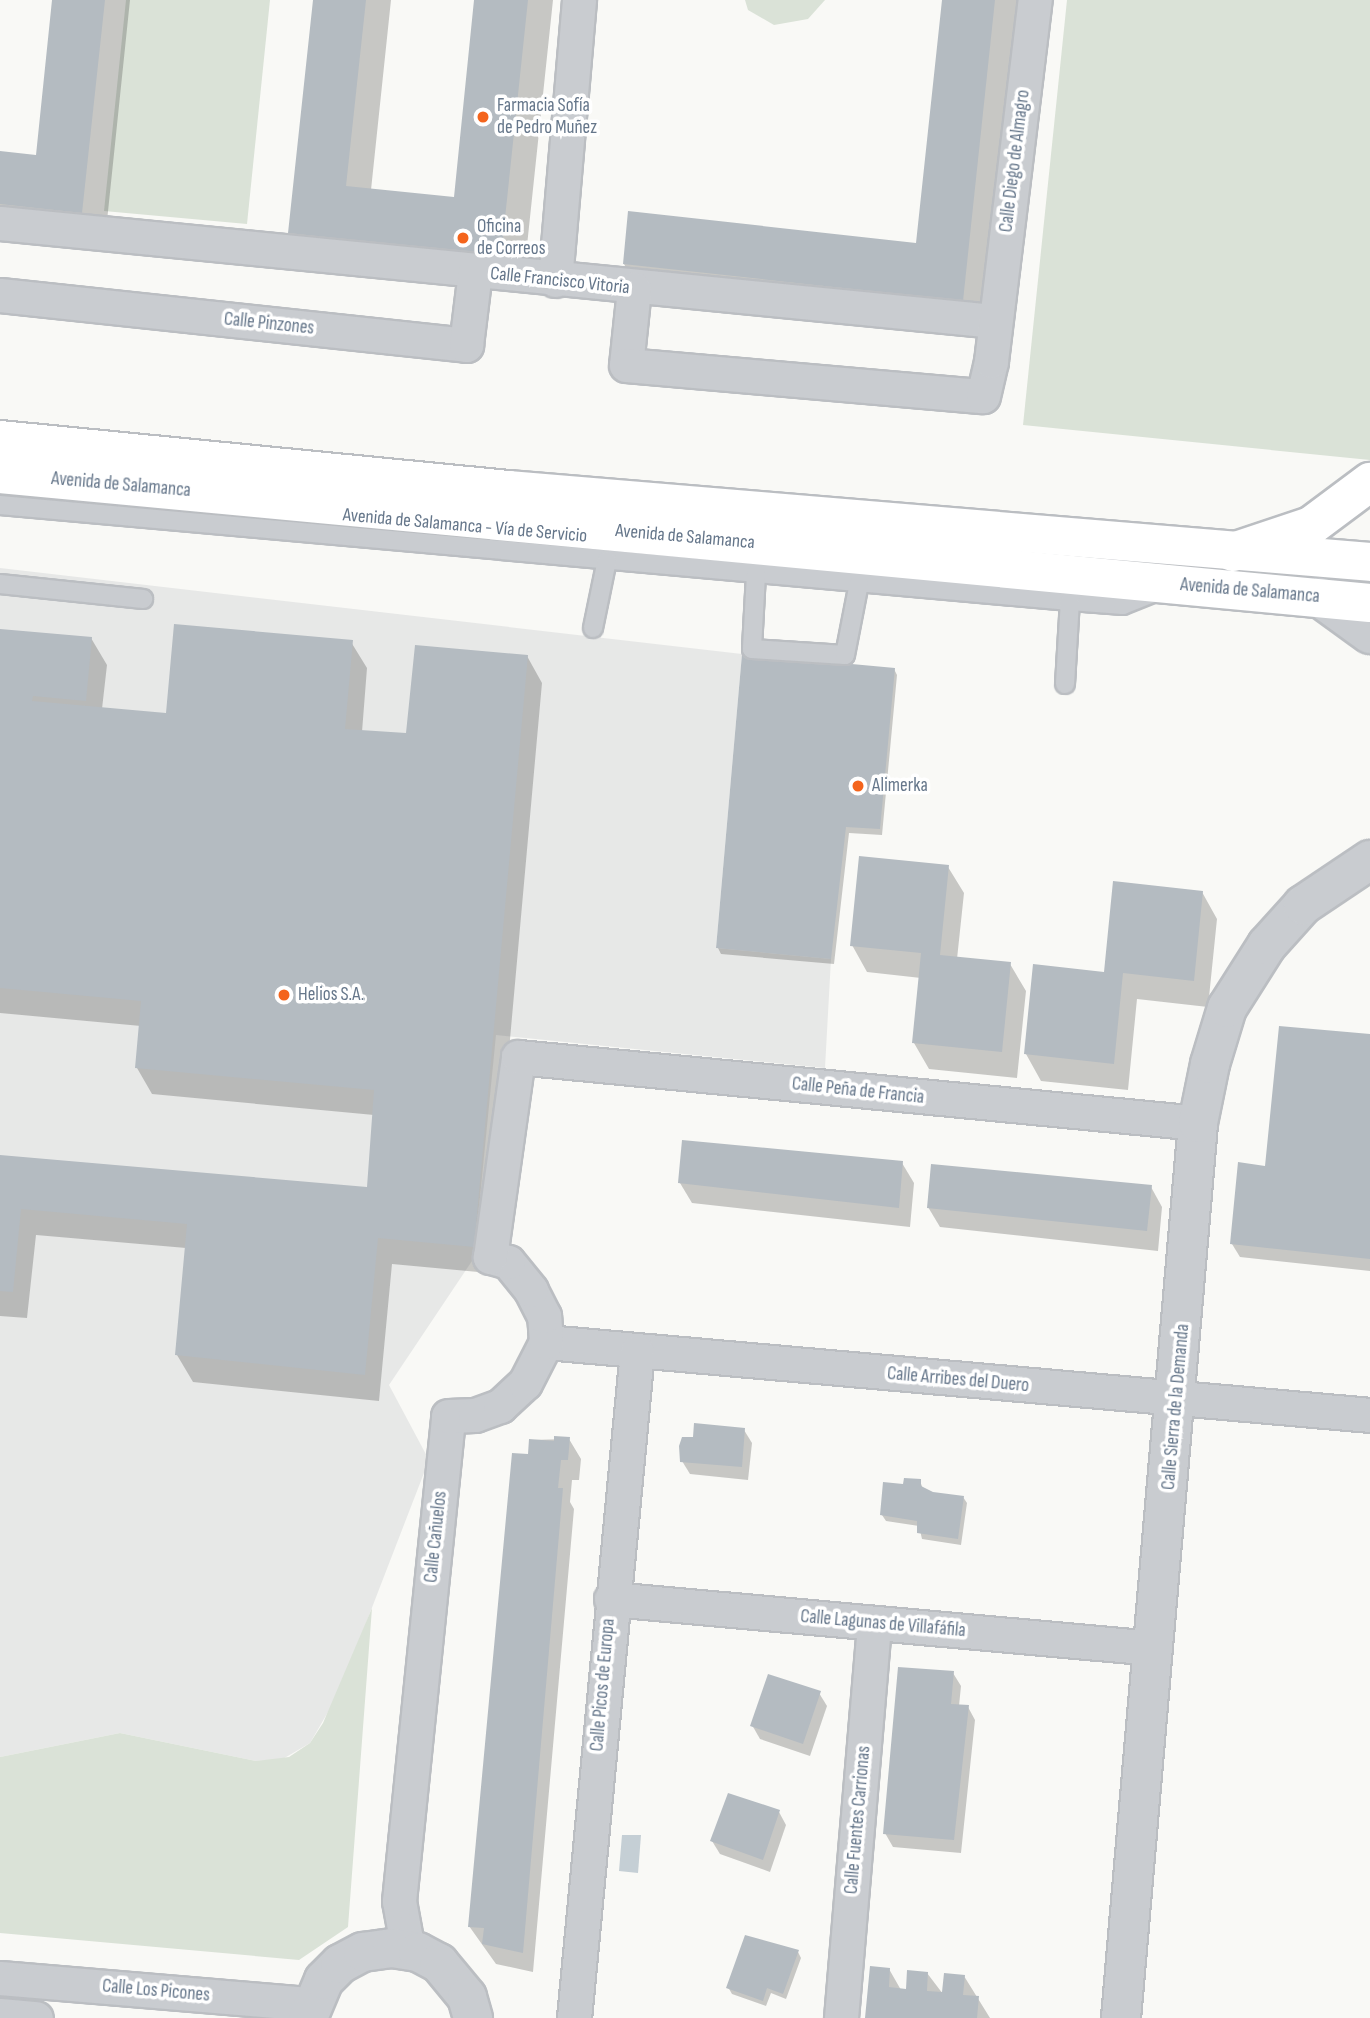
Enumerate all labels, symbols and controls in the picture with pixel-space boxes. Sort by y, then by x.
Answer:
street label: Calle Diego de Almagro [995,88,1035,234]
place label: Farmacia Sofía de Pedro Muñez [497,95,597,139]
marker: Farmacia Sofía de Pedro Muñez [475,109,491,125]
place label: Oficina de Correos [477,216,545,260]
marker: Oficina de Correos [455,230,471,246]
street label: Calle Francisco Vitoria [489,262,631,300]
street label: Calle Pinzones [223,308,315,340]
street label: Avenida de Salamanca [50,468,192,502]
street label: Avenida de Salamanca - Vía de Servicio [342,504,588,548]
street label: Avenida de Salamanca [614,520,756,554]
street label: Avenida de Salamanca [1179,574,1321,608]
place label: Alimerka [872,775,928,797]
marker: Alimerka [850,778,866,794]
place label: Helios S.A. [298,984,364,1006]
marker: Helios S.A. [276,987,292,1003]
street label: Calle Peña de Francia [791,1073,925,1109]
street label: Calle Sierra de la Demanda [1157,1323,1195,1491]
street label: Calle Arribes del Duero [886,1362,1030,1398]
street label: Calle Cañuelos [420,1490,452,1584]
street label: Calle Lagunas de Villafáfila [799,1605,967,1643]
street label: Calle Picos de Europa [586,1618,620,1752]
street label: Calle Fuentes Carrionas [840,1745,876,1895]
street label: Calle Los Picones [101,1975,211,2007]

